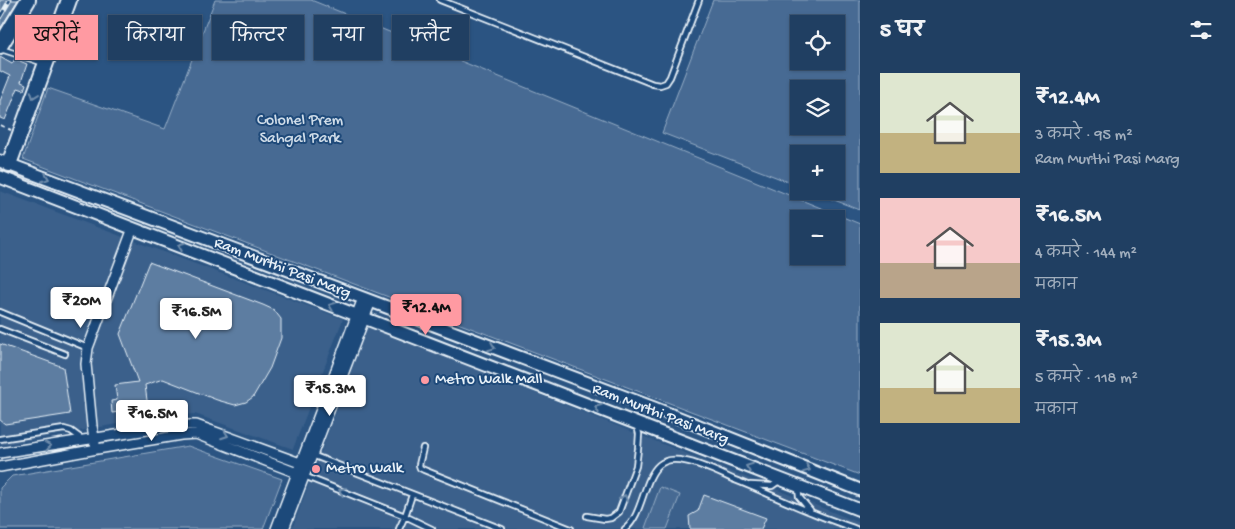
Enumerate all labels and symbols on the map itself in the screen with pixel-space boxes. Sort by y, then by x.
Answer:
one-way arrow [30,90,40,99]
park label: Colonel Prem Sahgal Park [257,112,344,149]
one-way arrow [41,172,49,182]
street label: Ram Murthi Pasi Marg [211,234,353,304]
one-way arrow [177,242,186,252]
pin: ₹20M [51,286,111,329]
pin: ₹12.4M [385,294,467,336]
pin: ₹16.5M [155,298,237,340]
one-way arrow [328,301,337,312]
one-way arrow [488,341,496,351]
place label: Metro Walk Mall [435,371,543,390]
pin: ₹15.3M [289,374,371,417]
marker: Metro Walk Mall [419,374,431,386]
street label: Ram Murthi Pasi Marg [589,380,731,450]
pin: ₹16.5M [111,400,193,442]
one-way arrow [594,404,603,414]
one-way arrow [220,429,229,439]
one-way arrow [44,441,53,451]
place label: Metro Walk [326,460,405,479]
marker: Metro Walk [310,463,322,475]
one-way arrow [745,463,754,473]
one-way arrow [802,463,811,473]
one-way arrow [338,487,347,497]
one-way arrow [618,494,628,503]

